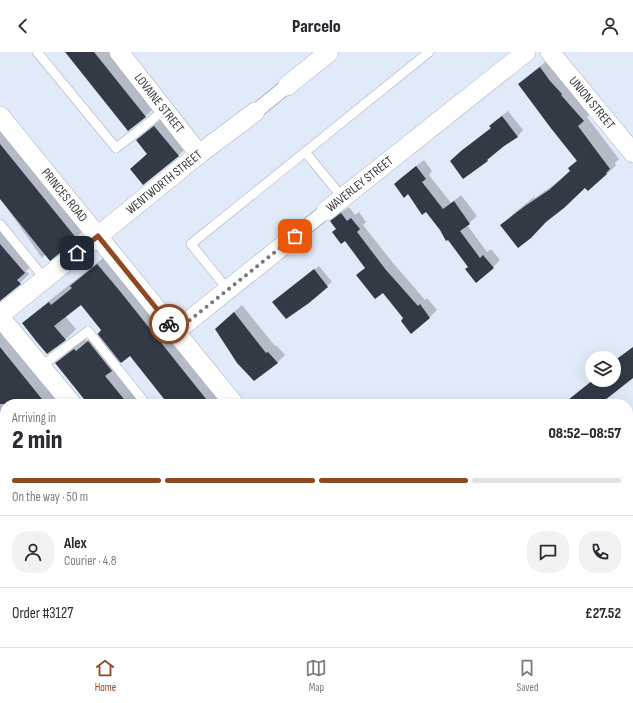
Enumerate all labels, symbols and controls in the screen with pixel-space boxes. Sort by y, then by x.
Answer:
icon: back [12,15,34,37]
icon: person [599,15,621,37]
text: Parcelo [292,16,341,37]
street label: LOVAINE STREET [131,70,187,136]
street label: UNION STREET [566,73,618,133]
street label: WENTWORTH STREET [123,147,205,218]
street label: WAVERLEY STREET [323,153,396,216]
street label: PRINCES ROAD [38,165,91,225]
pin [278,219,312,253]
icon: bag [284,225,306,247]
pin [60,236,94,270]
icon: home [66,242,88,264]
courier [149,304,189,344]
icon: bike [158,313,180,335]
map controls [585,351,621,387]
button: layers [585,351,621,387]
text: Arriving in [12,410,56,426]
text: 08:52–08:57 [548,424,621,443]
text: 2 min [12,425,62,456]
text: On the way · 50 m [12,489,88,505]
button: person [12,531,54,573]
button: chat [527,531,569,573]
button: phone [579,531,621,573]
text: Alex [64,534,87,553]
text: Courier · 4.8 [64,553,116,569]
text: Order #3127 [12,604,73,623]
text: £27.52 [585,604,621,623]
tab: Home [94,657,116,694]
tab: Map [305,657,327,694]
tab: Saved [516,657,539,694]

